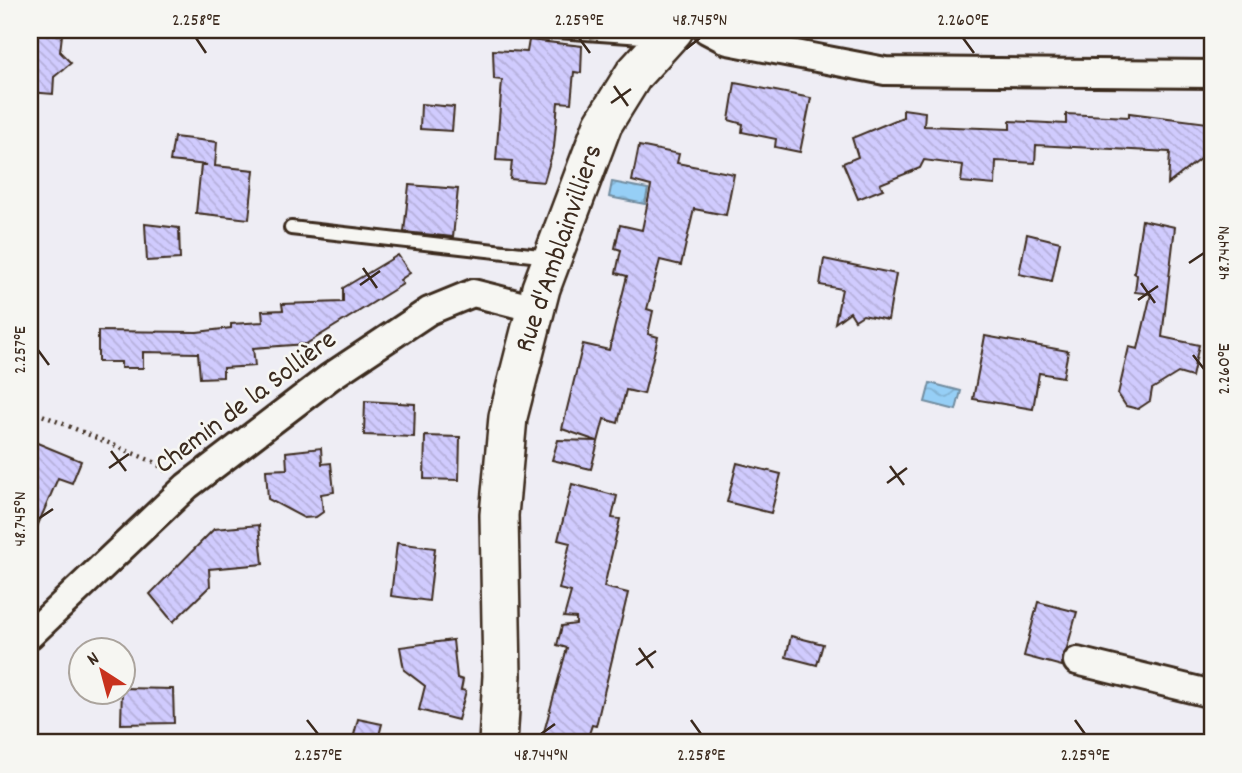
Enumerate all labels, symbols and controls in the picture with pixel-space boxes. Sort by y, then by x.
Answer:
text: 2.258°E [172,9,220,34]
text: 2.259°E [554,9,604,34]
text: 48.745°N [672,9,728,34]
text: 2.260°E [937,9,989,34]
street label: Rue d'Amblainvilliers [507,140,615,358]
text: 48.744°N [1213,226,1238,280]
street label: Chemin de la Sollière [148,322,346,486]
text: 2.257°E [9,326,34,374]
text: 2.260°E [1213,343,1238,395]
text: 48.745°N [9,491,34,547]
north arrow [66,636,136,706]
text: N [82,646,106,674]
text: 2.257°E [294,744,342,769]
text: 48.744°N [514,744,568,769]
text: 2.258°E [677,744,725,769]
text: 2.259°E [1060,744,1110,769]

